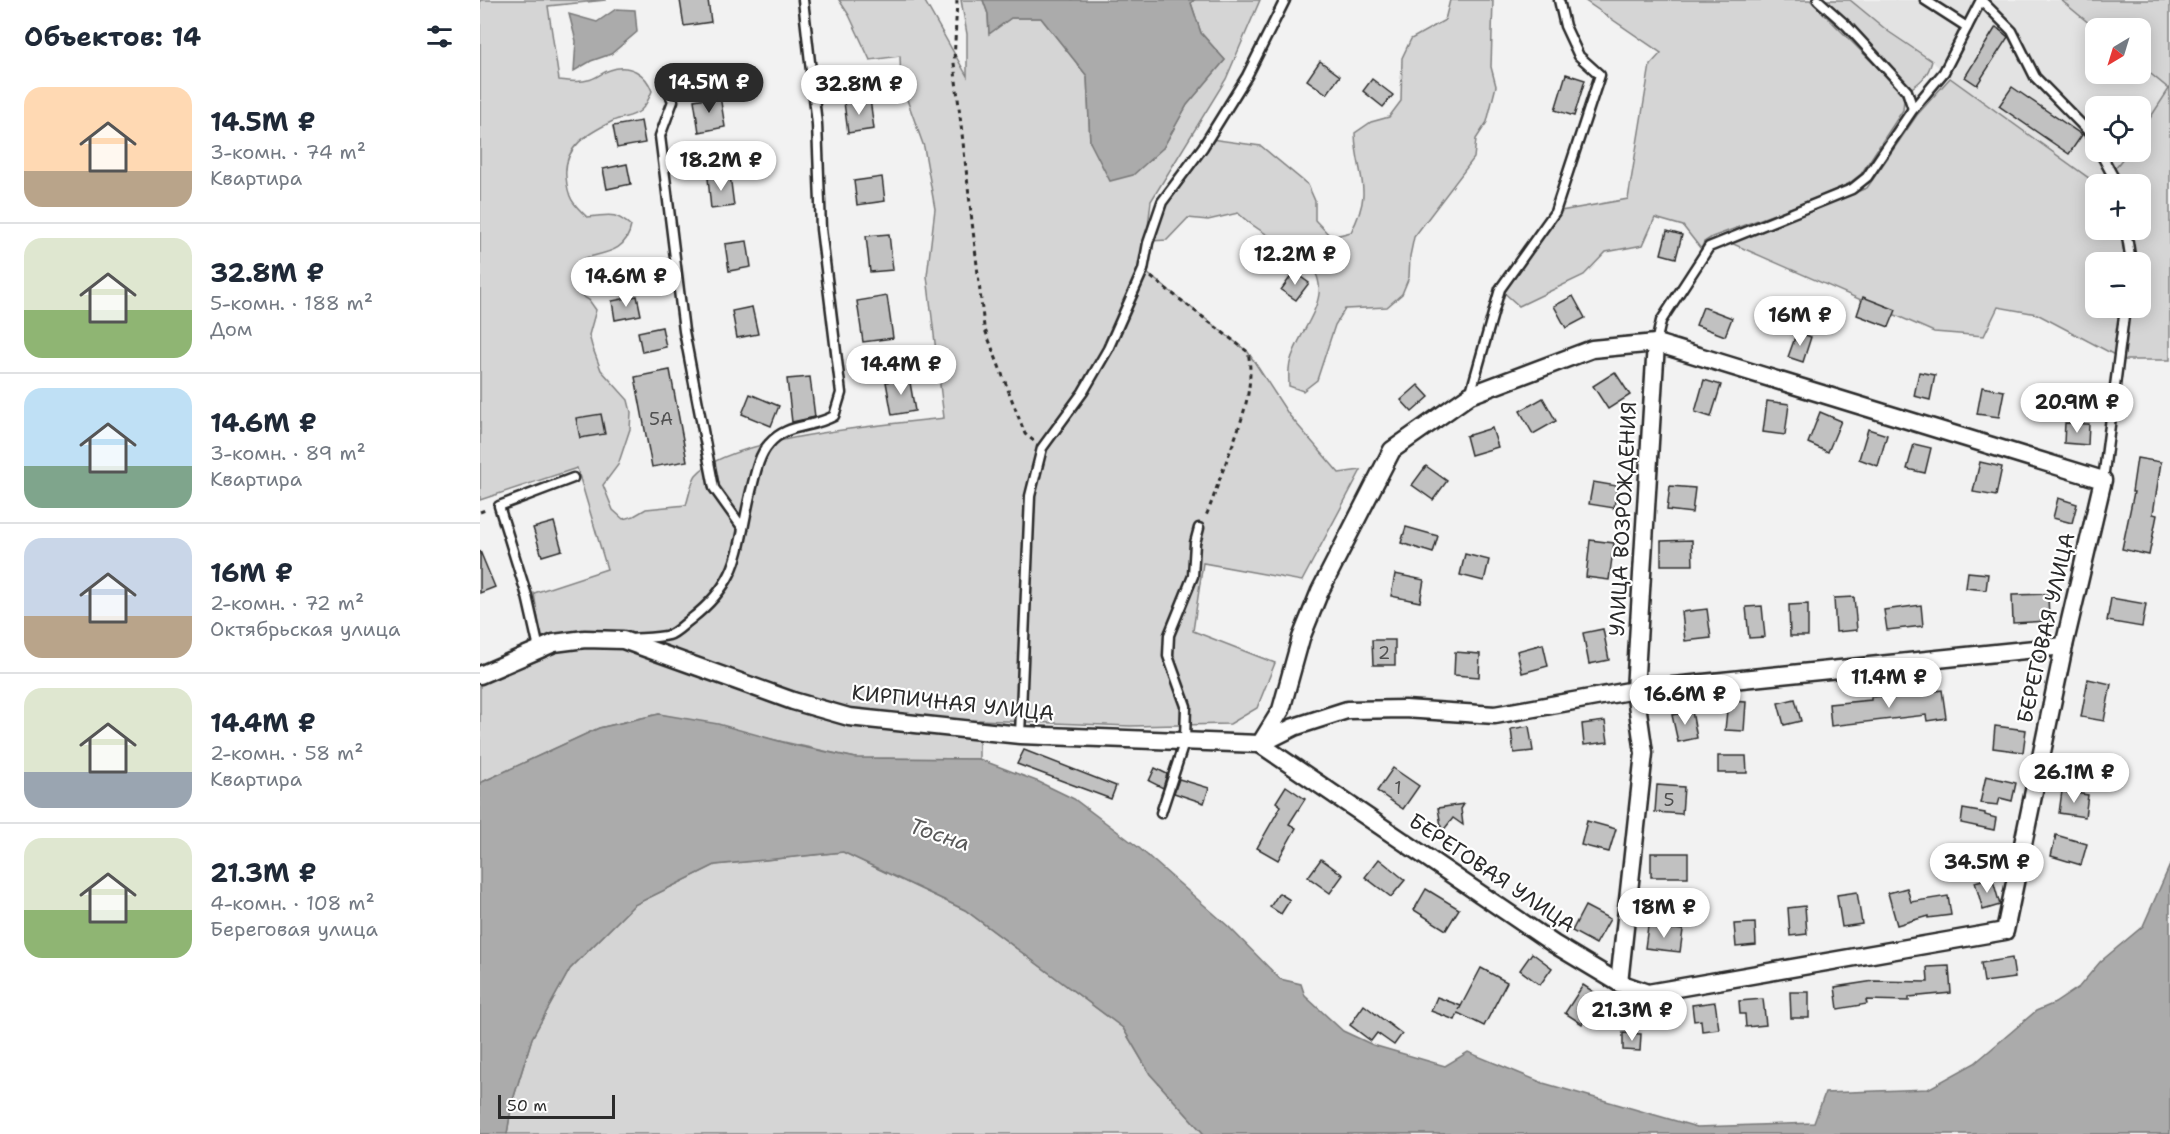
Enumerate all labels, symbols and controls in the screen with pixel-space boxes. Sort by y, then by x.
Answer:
north arrow [2085,18,2151,84]
map controls [2085,18,2151,318]
text: Объектов: 14 [24,19,201,54]
icon: filters [423,20,456,53]
pin: 14.5M ₽ [654,63,764,114]
pin: 32.8M ₽ [804,65,914,116]
text: 14.5M ₽ [668,69,750,95]
text: 32.8M ₽ [815,71,903,97]
button: locate [2085,96,2151,162]
text: 14.5M ₽ [210,104,316,139]
icon: home [72,111,144,183]
text: 3-комн. · 74 m² [210,139,366,165]
pin: 18.2M ₽ [666,141,776,192]
text: 18.2M ₽ [679,147,763,173]
text: Квартира [210,165,302,191]
button: + [2085,174,2151,240]
pin: 12.2M ₽ [1240,235,1350,286]
text: 12.2M ₽ [1253,241,1337,267]
button: − [2085,252,2151,318]
text: 32.8M ₽ [210,255,324,290]
pin: 14.6M ₽ [571,257,681,308]
icon: home [72,262,144,334]
text: 14.6M ₽ [585,263,667,289]
text: 5-комн. · 188 m² [210,290,373,316]
pin: 16M ₽ [1758,296,1842,347]
text: 16M ₽ [1768,302,1832,328]
text: Дом [210,316,252,342]
pin: 14.4M ₽ [846,345,956,396]
text: 14.4M ₽ [860,351,942,377]
pin: 20.9M ₽ [2022,383,2132,434]
text: 20.9M ₽ [2035,389,2120,415]
street label: УЛИЦА ВОЗРОЖДЕНИЯ [1603,401,1643,637]
text: 14.6M ₽ [210,405,317,440]
house number: 5А [649,407,673,431]
icon: home [72,412,144,484]
text: 3-комн. · 89 m² [210,440,366,466]
text: Квартира [210,466,302,492]
street label: БЕРЕГОВАЯ УЛИЦА [2010,530,2082,726]
text: 16M ₽ [210,555,293,590]
icon: home [72,562,144,634]
text: 2-комн. · 72 m² [210,590,364,616]
text: Октябрьская улица [210,616,400,642]
house number: 2 [1378,641,1390,665]
pin: 11.4M ₽ [1834,658,1944,709]
text: 11.4M ₽ [1851,664,1927,690]
pin: 16.6M ₽ [1630,675,1740,726]
street label: КИРПИЧНАЯ УЛИЦА [850,678,1056,728]
text: 16.6M ₽ [1644,681,1726,707]
text: 14.4M ₽ [210,705,316,740]
icon: home [72,712,144,784]
text: 2-комн. · 58 m² [210,740,364,766]
pin: 26.1M ₽ [2019,753,2129,804]
text: 26.1M ₽ [2033,759,2115,785]
text: Квартира [210,766,302,792]
house number: 1 [1394,776,1402,800]
house number: 5 [1663,788,1675,812]
street label: БЕРЕГОВАЯ УЛИЦА [1403,807,1581,939]
water label: Тосна [906,811,974,858]
pin: 34.5M ₽ [1932,843,2042,894]
text: 34.5M ₽ [1944,849,2030,875]
text: 21.3M ₽ [210,855,317,890]
icon: home [72,862,144,934]
pin: 18M ₽ [1622,888,1706,939]
text: 4-комн. · 108 m² [210,890,375,916]
text: 18M ₽ [1632,894,1696,920]
text: Береговая улица [210,916,378,942]
pin: 21.3M ₽ [1577,991,1687,1042]
text: 21.3M ₽ [1591,997,1673,1023]
scale bar [498,1092,615,1120]
text: 50 m [507,1095,547,1116]

